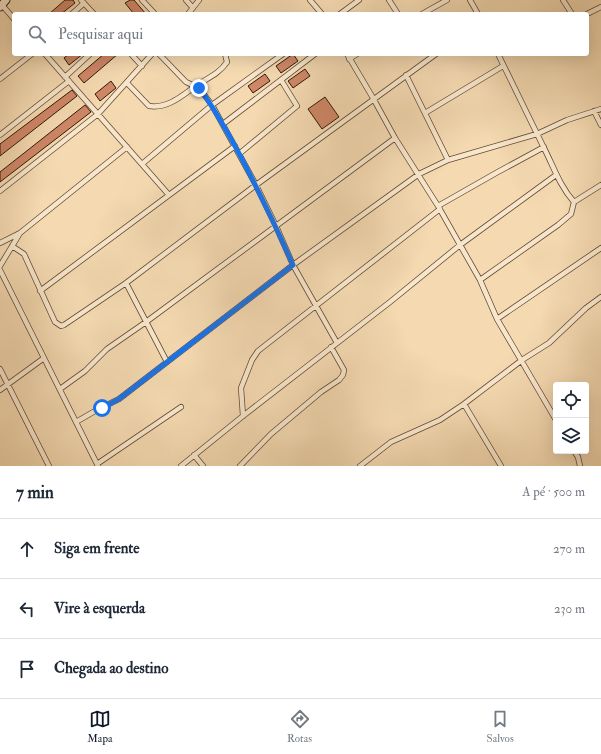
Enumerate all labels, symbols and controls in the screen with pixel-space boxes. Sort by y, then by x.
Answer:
search box [12,12,589,56]
icon: search [26,23,48,45]
text: Pesquisar aqui [58,25,143,44]
route end [190,79,208,97]
map controls [553,382,589,454]
button: locate [553,382,589,418]
route start [93,399,111,417]
button: layers [553,418,589,454]
text: 7 min [16,482,54,503]
text: A pé · 500 m [522,484,585,500]
icon: ahead [16,538,38,560]
text: Siga em frente [54,539,140,558]
text: 270 m [553,541,585,557]
icon: left [16,598,38,620]
text: Vire à esquerda [54,599,145,618]
text: 230 m [554,601,585,617]
icon: arrive [16,658,38,680]
text: Chegada ao destino [54,659,169,678]
tab: Mapa [87,708,112,745]
tab: Rotas [287,708,312,745]
tab: Salvos [487,708,514,745]

